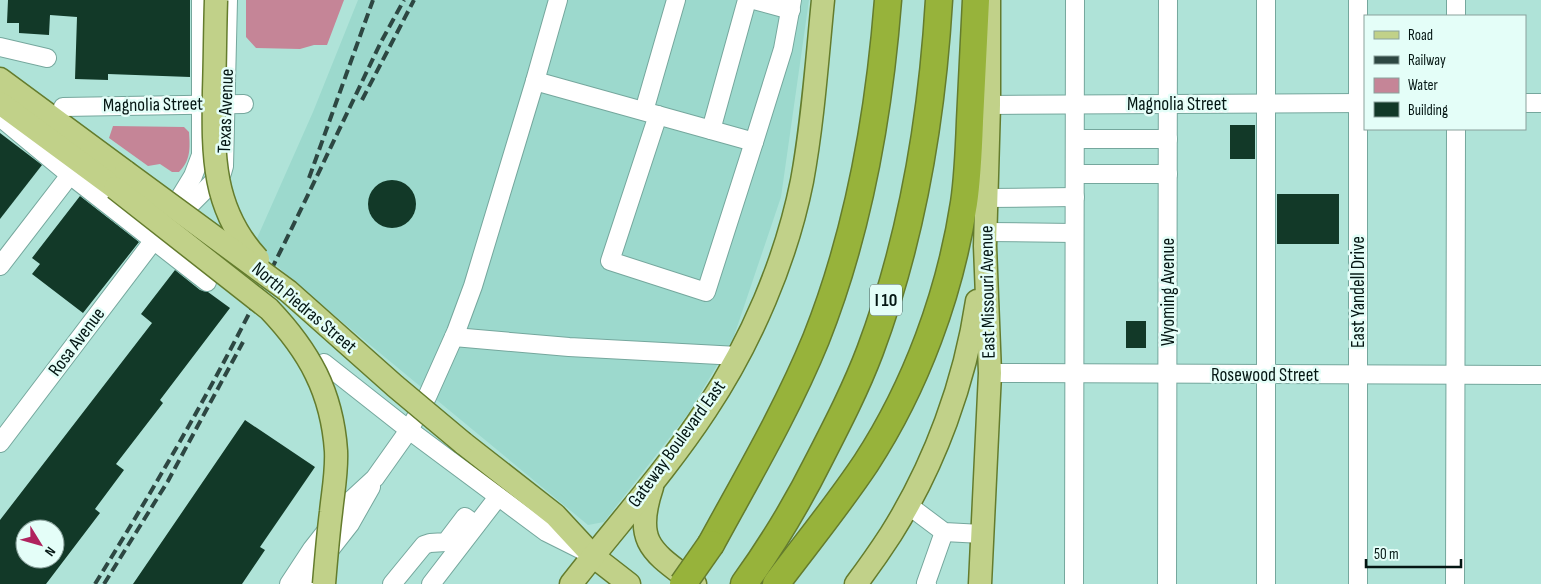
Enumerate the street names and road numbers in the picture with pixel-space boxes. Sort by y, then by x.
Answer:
street label: Texas Avenue [213,68,239,154]
street label: Magnolia Street [103,93,203,117]
street label: Magnolia Street [1127,93,1227,116]
street label: East Missouri Avenue [975,225,1001,359]
street label: East Yandell Drive [1347,236,1370,348]
street label: Wyoming Avenue [1157,238,1180,346]
street label: North Piedras Street [247,257,361,359]
road number: I 10 [870,284,902,316]
street label: Rosa Avenue [44,303,110,381]
street label: Rosewood Street [1211,364,1319,387]
street label: Gateway Boulevard East [623,376,731,512]

